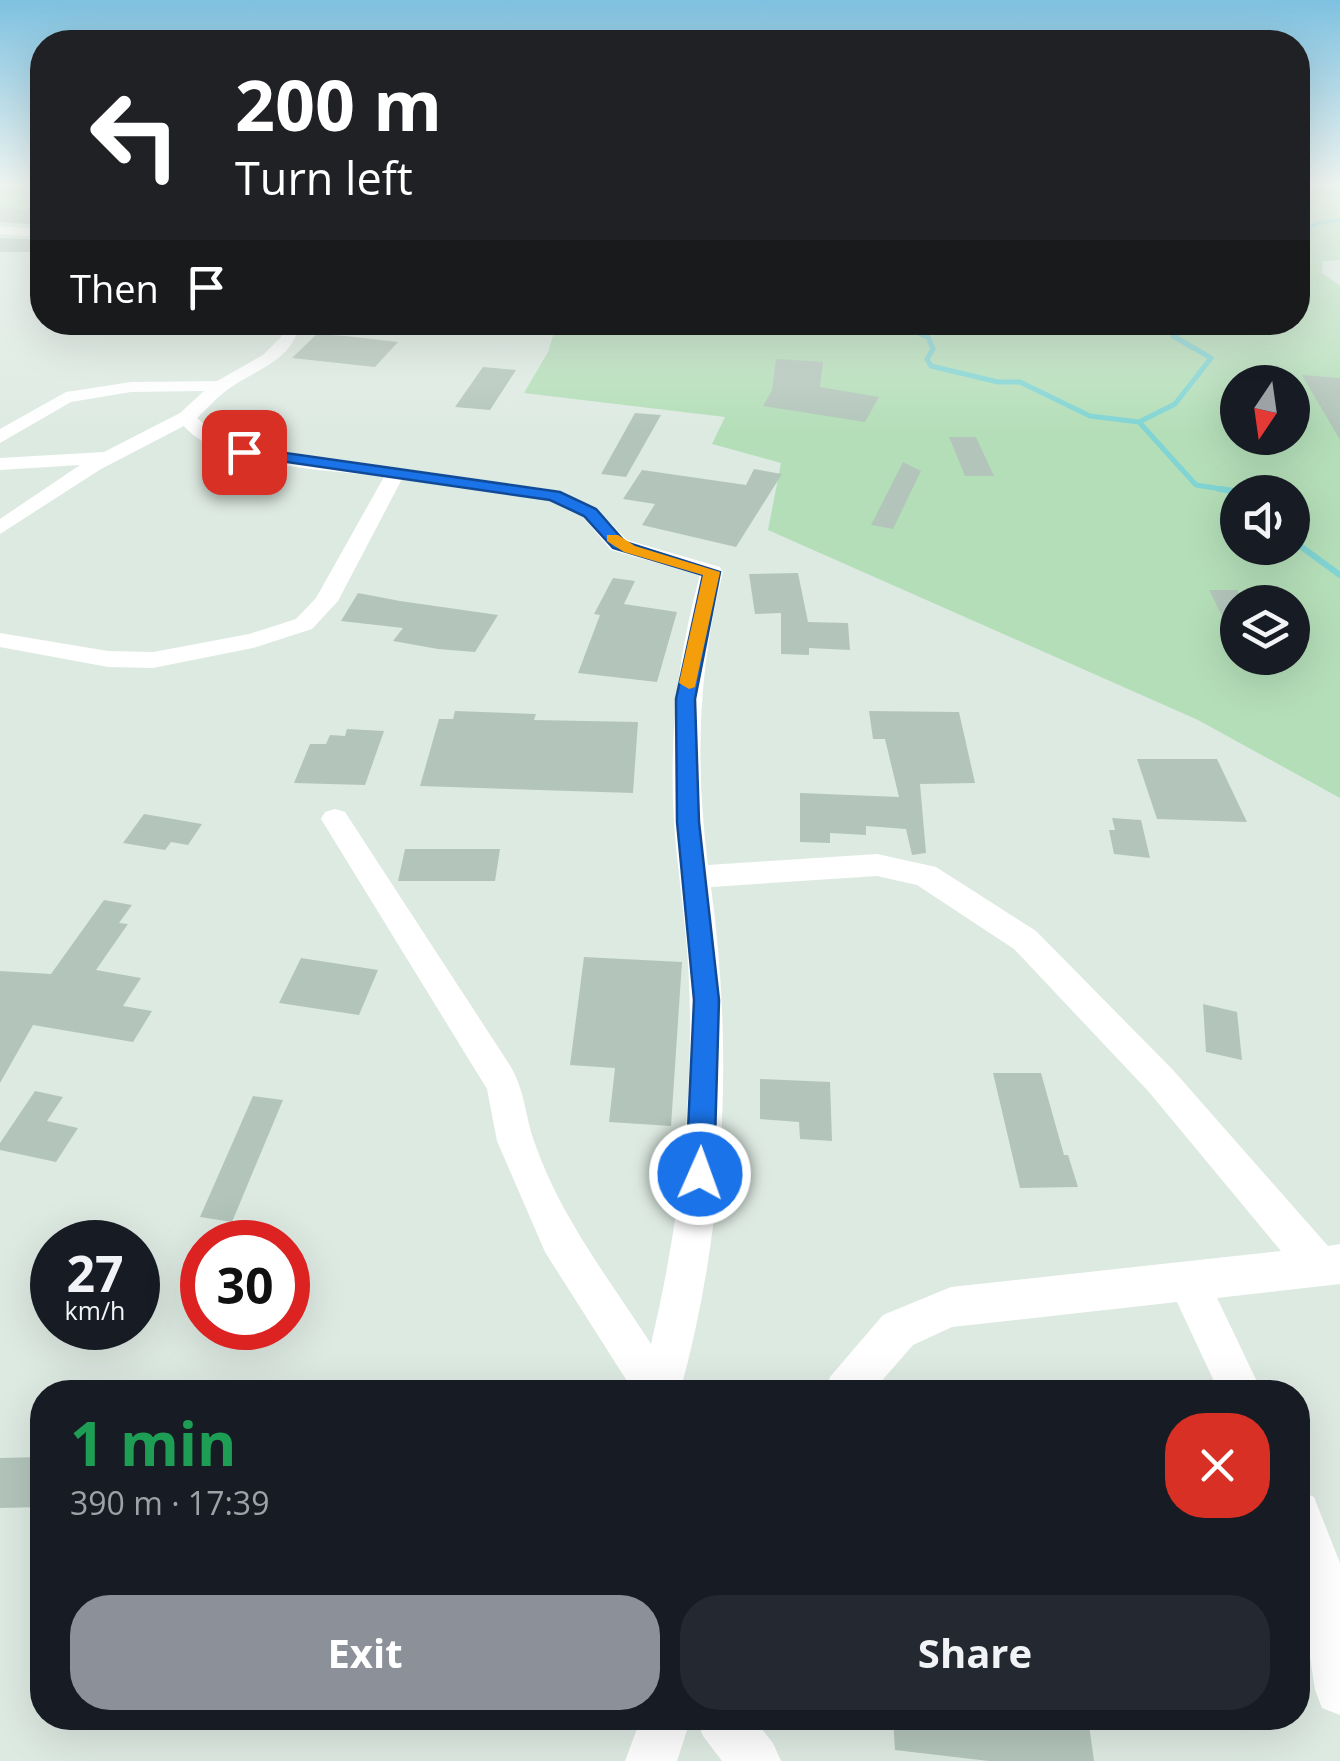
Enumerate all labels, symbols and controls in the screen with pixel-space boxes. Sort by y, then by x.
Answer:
text: 200 m [235,56,442,152]
icon: left [70,70,200,200]
text: Turn left [235,147,413,208]
icon: arrive [179,260,234,315]
text: Then [70,262,159,314]
north arrow [1220,365,1310,455]
map controls [1220,365,1310,675]
pin [202,410,287,495]
icon: arrive [217,425,272,480]
button: sound [1220,475,1310,565]
button: layers [1220,585,1310,675]
position arrow [648,1122,752,1226]
speed limit sign: 30 [180,1220,310,1350]
text: 27 [66,1239,124,1307]
text: km/h [65,1293,125,1327]
text: 1 min [70,1402,237,1484]
button: close [1165,1413,1270,1518]
text: 390 m · 17:39 [70,1481,269,1524]
button: Exit [70,1595,660,1710]
button: Share [680,1595,1270,1710]

